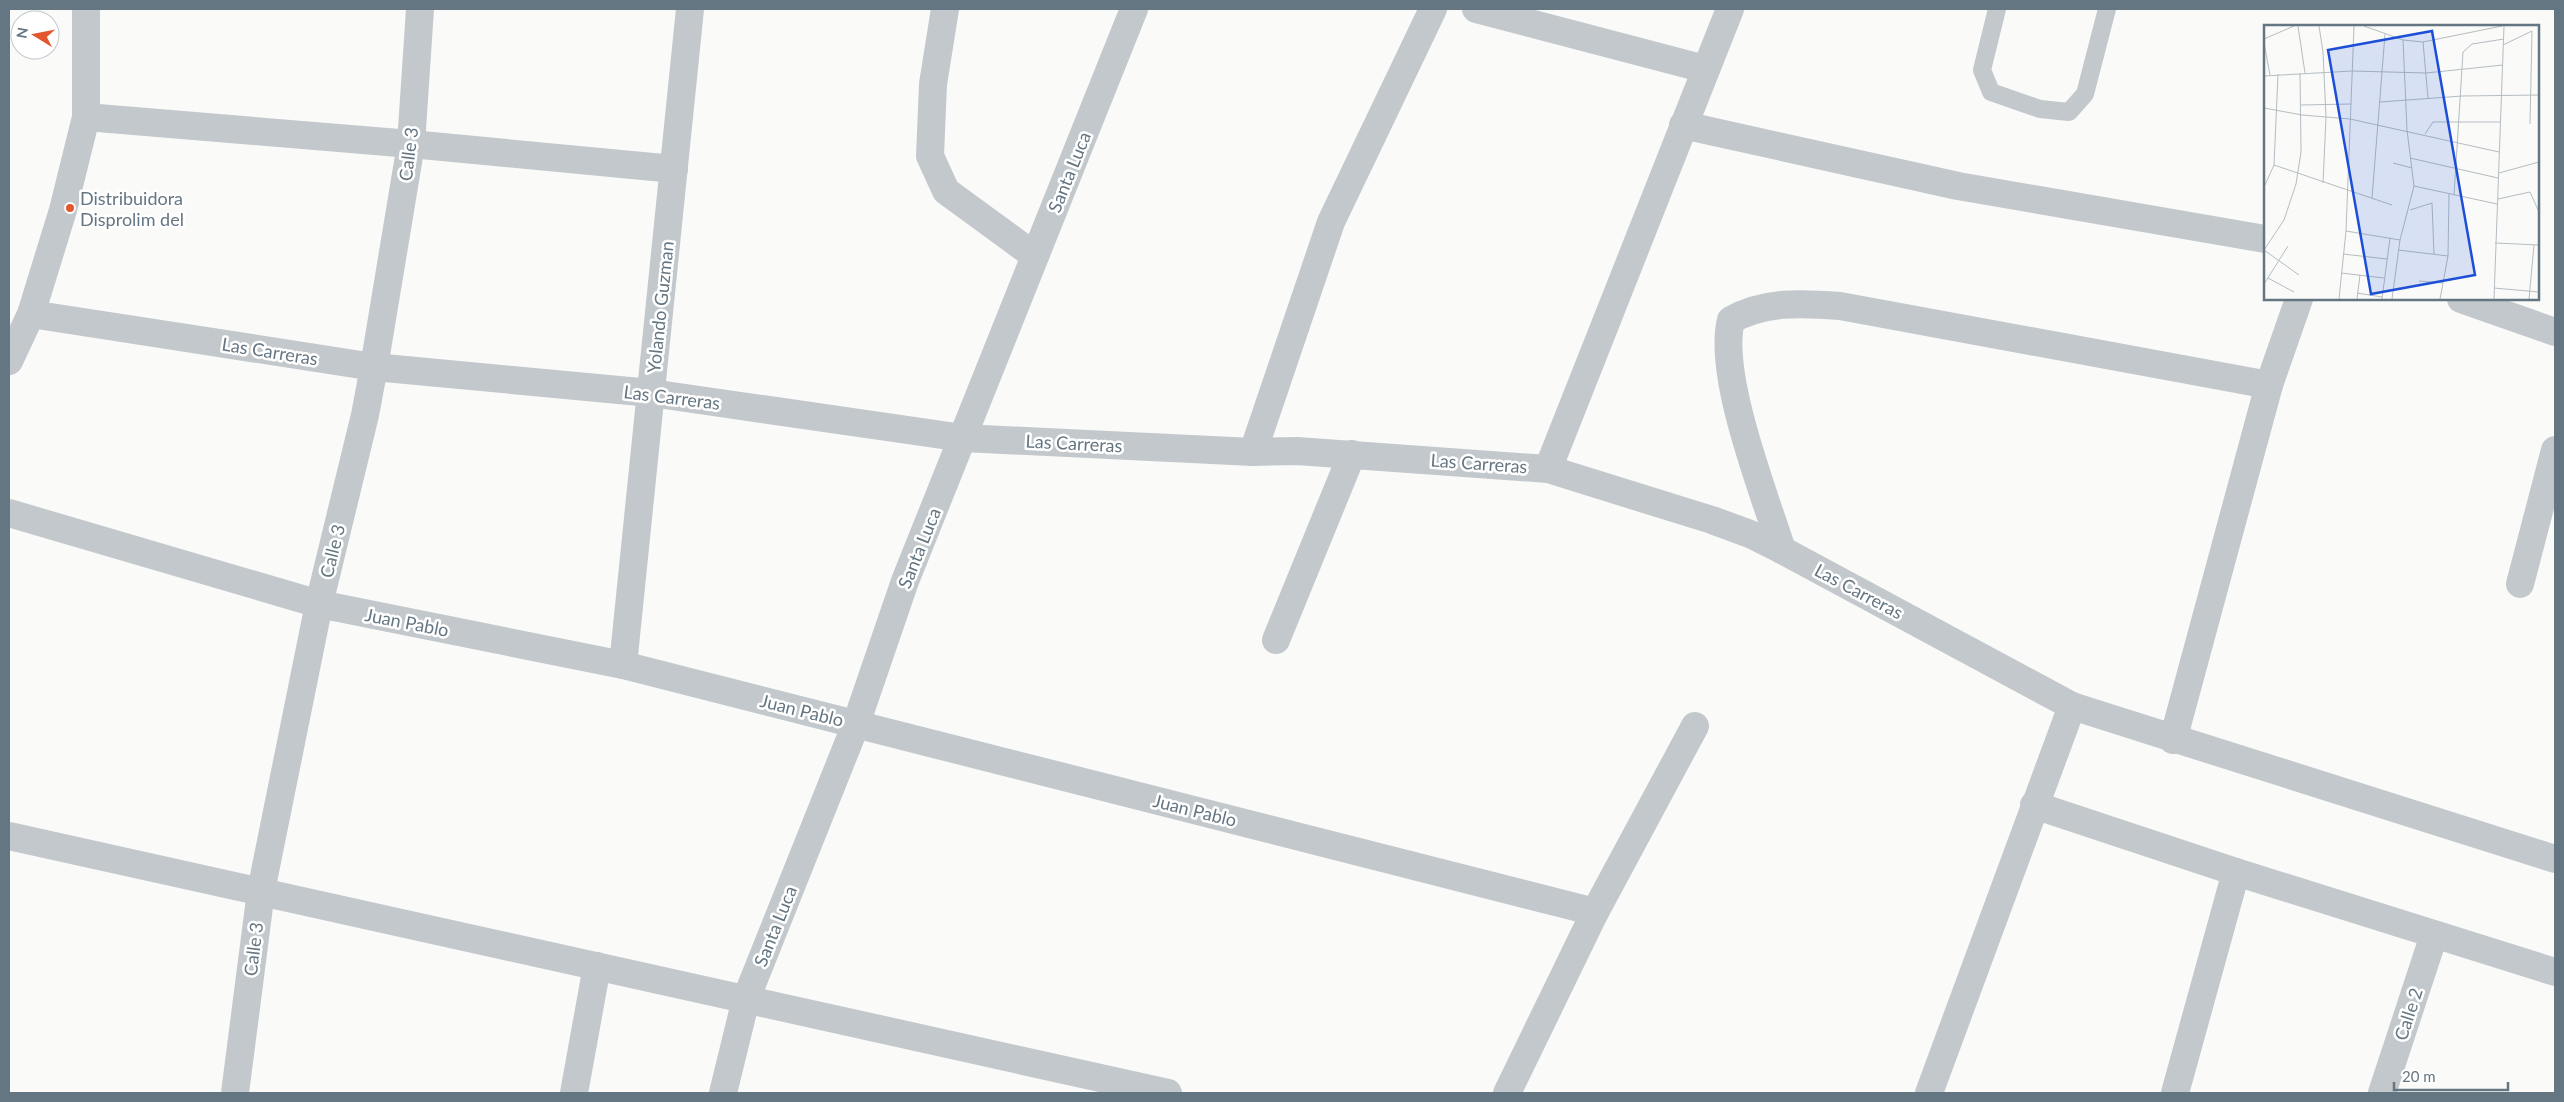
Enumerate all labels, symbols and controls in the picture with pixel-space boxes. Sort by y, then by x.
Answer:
north arrow [10,10,60,60]
inset map [2264,25,2539,300]
text: N [12,26,31,39]
street label: Calle 3 [394,126,422,182]
street label: Santa Luca [1043,129,1095,215]
place label: Distribuidora Disprolim del [80,187,184,230]
marker: Distribuidora Disprolim del [64,202,76,214]
street label: Yolando Guzman [642,240,678,374]
street label: Las Carreras [220,333,320,369]
street label: Las Carreras [623,380,722,414]
street label: Las Carreras [1025,429,1123,457]
street label: Las Carreras [1430,449,1528,477]
street label: Santa Luca [893,505,945,591]
street label: Calle 3 [315,522,349,580]
street label: Las Carreras [1811,559,1907,624]
street label: Juan Pablo [363,603,451,641]
street label: Juan Pablo [758,689,846,731]
street label: Juan Pablo [1151,789,1239,831]
street label: Santa Luca [749,883,801,969]
street label: Calle 3 [239,921,267,977]
street label: Calle 2 [2389,985,2427,1043]
scale bar [2394,1060,2508,1092]
text: 20 m [2402,1067,2436,1085]

